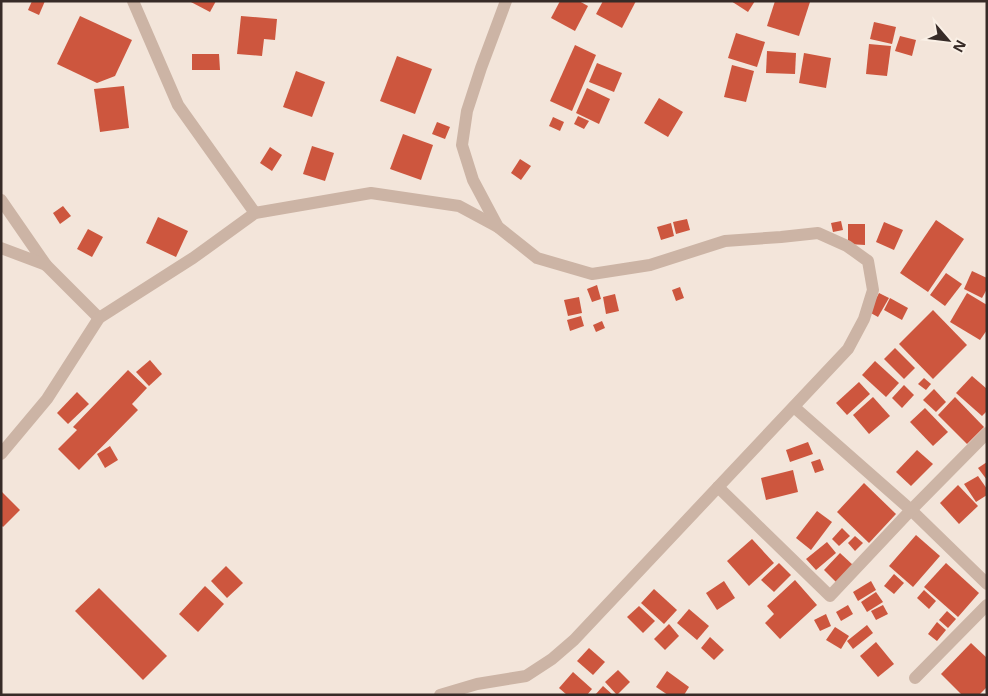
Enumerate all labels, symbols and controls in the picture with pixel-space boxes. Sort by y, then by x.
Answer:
north arrow [923,15,973,65]
text: N [949,37,971,56]

